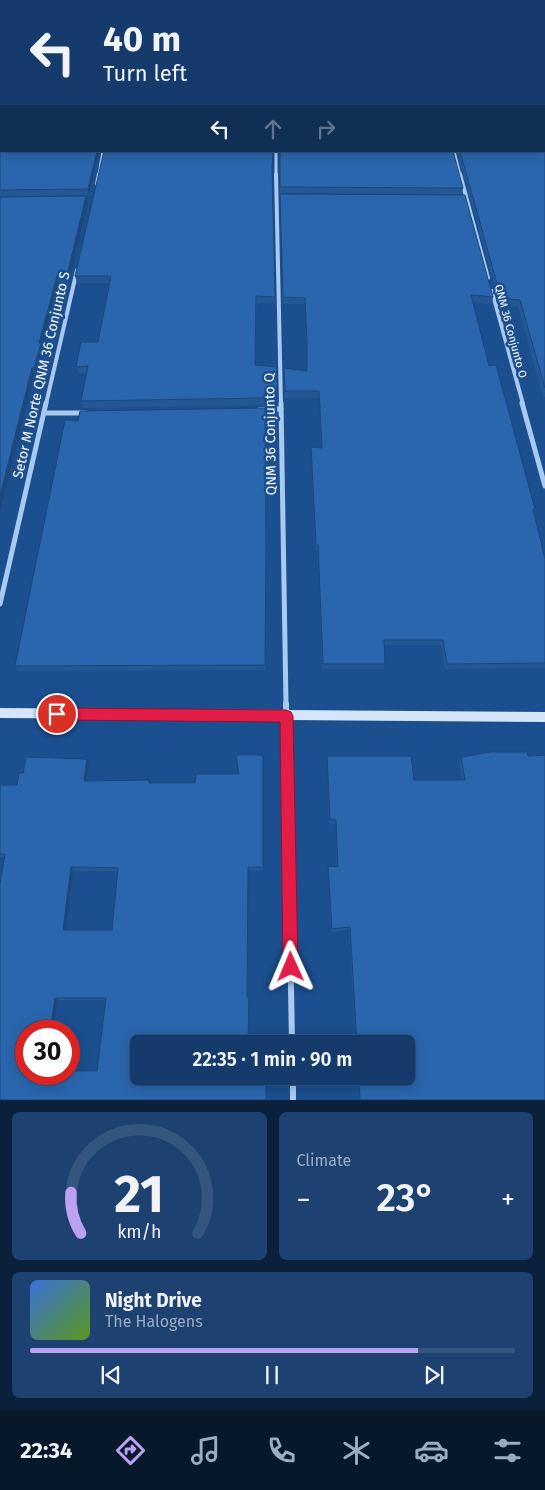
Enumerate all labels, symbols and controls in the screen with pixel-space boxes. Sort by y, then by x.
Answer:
text: 40 m [103,18,181,60]
icon: left [20,20,85,85]
text: Turn left [103,60,187,87]
icon: left [206,115,234,143]
icon: ahead [259,115,287,143]
icon: right [312,115,340,143]
street label: Setor M Norte QNM 36 Conjunto S [9,270,74,480]
street label: QNM 36 Conjunto O [492,283,529,379]
street label: QNM 36 Conjunto Q [261,372,280,495]
pin [36,693,78,735]
icon: arrive [43,700,71,728]
position arrow [264,940,316,992]
speed limit sign: 30 [15,1020,80,1085]
text: 22:35 · 1 min · 90 m [193,1048,352,1071]
text: Climate [297,1151,351,1170]
text: 21 [114,1163,164,1226]
text: 23° [376,1175,435,1221]
text: − [297,1183,311,1216]
text: + [501,1183,515,1216]
text: km/h [117,1221,161,1243]
text: Night Drive [105,1289,202,1312]
text: The Halogens [105,1312,203,1331]
icon: previous [97,1361,125,1389]
icon: pause [258,1361,286,1389]
icon: next [420,1361,448,1389]
icon: directions [113,1433,148,1468]
icon: music [188,1433,223,1468]
icon: phone [264,1433,299,1468]
icon: climate [339,1433,374,1468]
icon: car [414,1433,449,1468]
icon: filters [490,1433,525,1468]
text: 22:34 [20,1437,72,1464]

